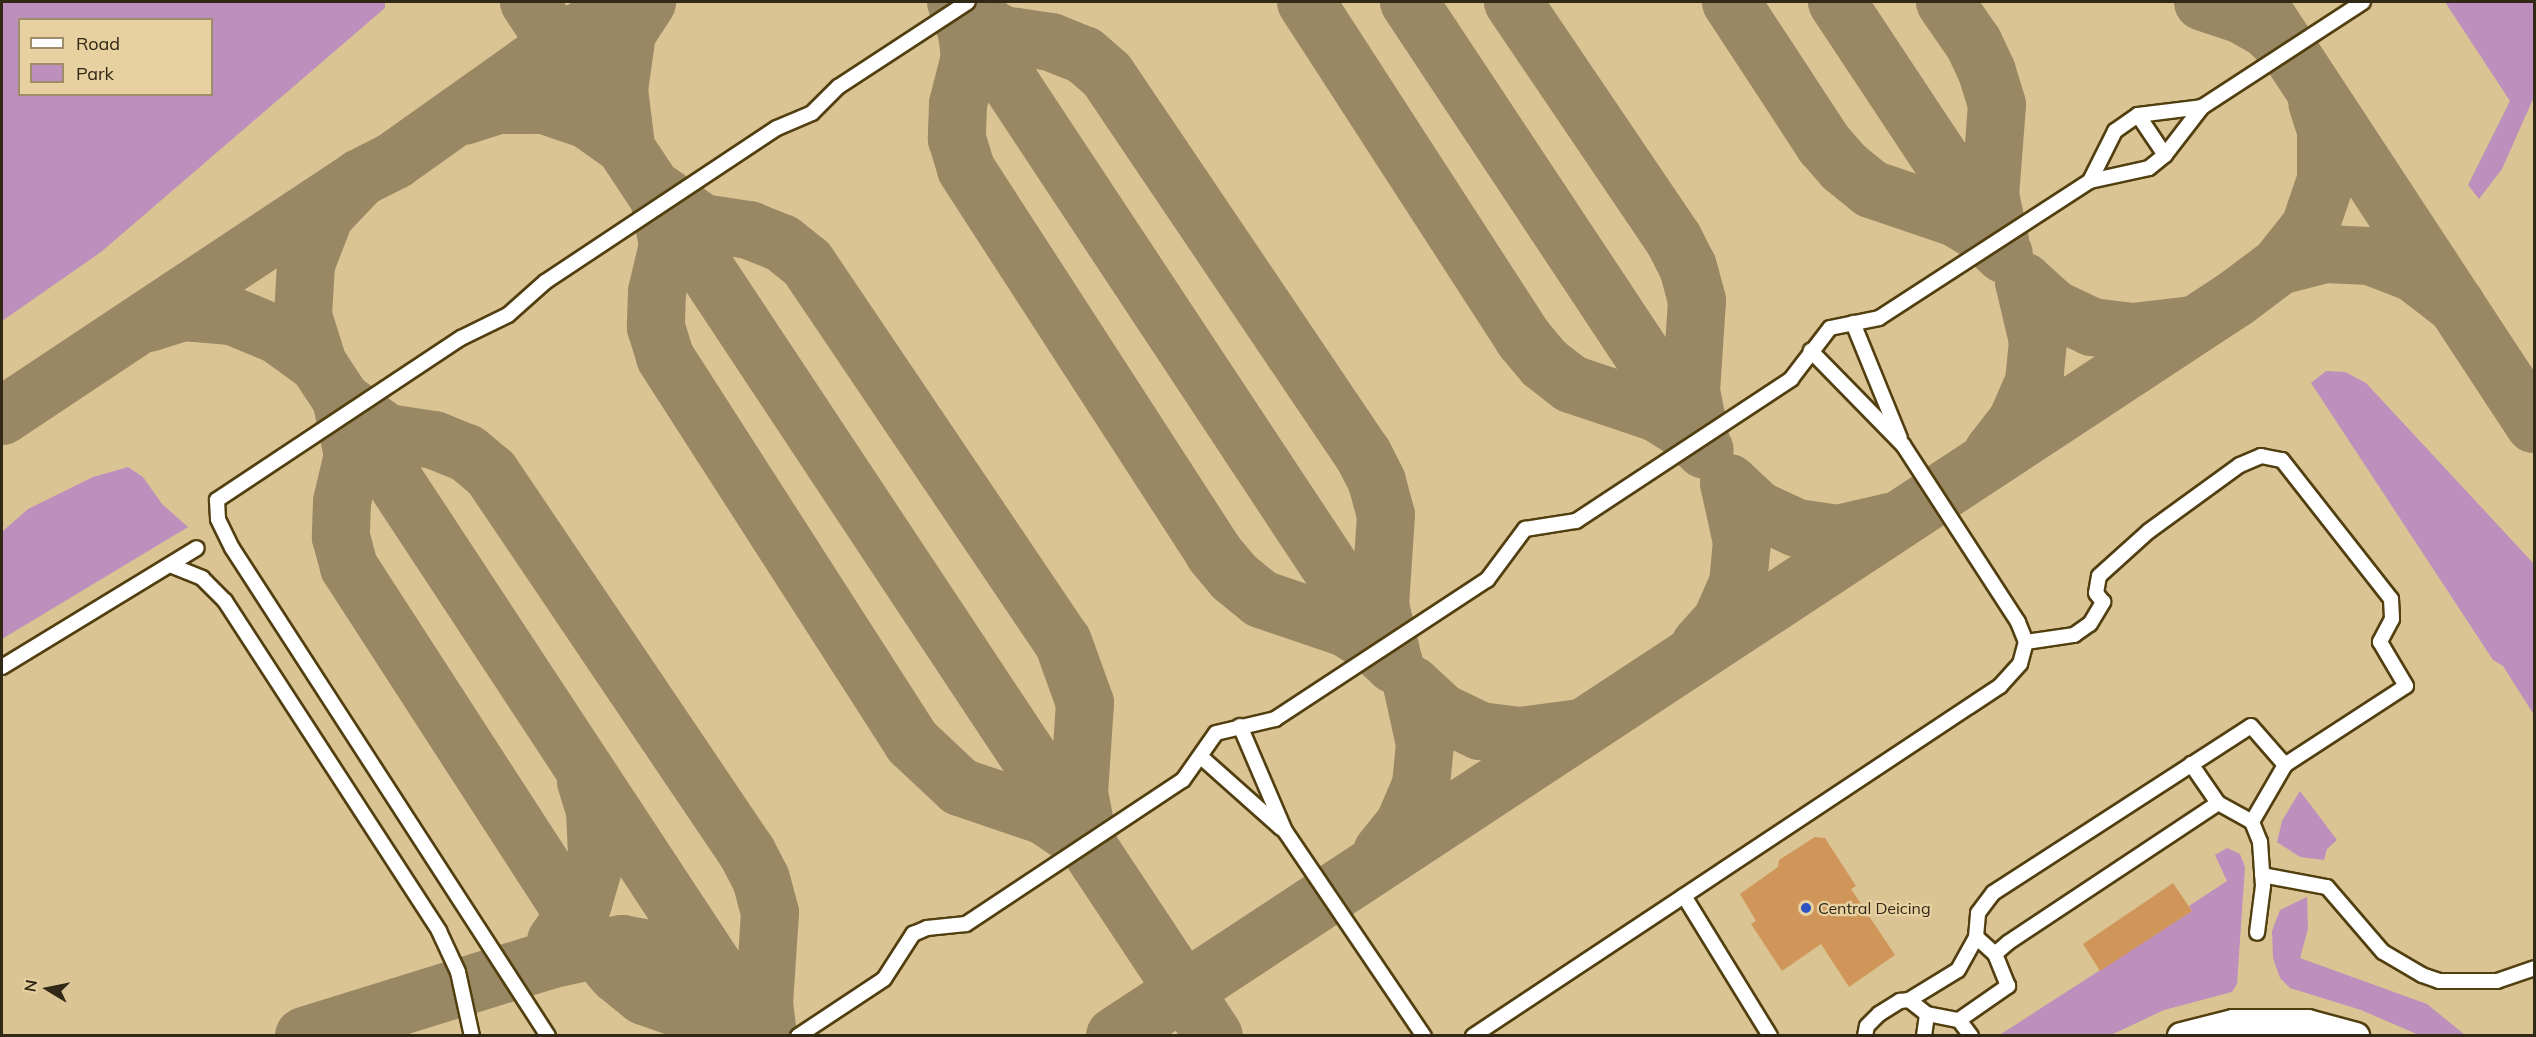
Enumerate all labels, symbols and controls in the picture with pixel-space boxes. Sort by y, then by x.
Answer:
legend [18,18,213,96]
text: Road [76,32,120,55]
text: Park [76,62,114,85]
place label: Central Deicing [1818,898,1931,918]
marker: Central Deicing [1799,901,1813,915]
north arrow [18,959,78,1019]
text: N [19,978,41,994]

